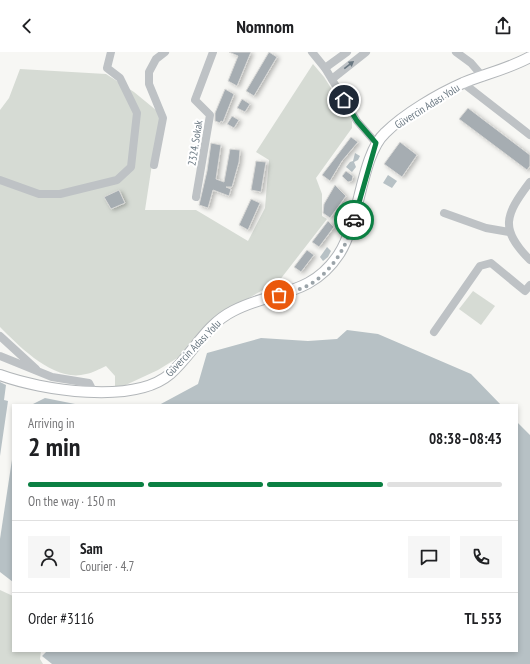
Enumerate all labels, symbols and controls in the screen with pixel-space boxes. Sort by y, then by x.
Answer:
icon: back [16,15,38,37]
text: Nomnom [236,15,294,38]
icon: share [492,15,514,37]
one-way arrow [344,62,354,70]
street label: Güvercin Adası Yolu [392,80,462,132]
pin [327,83,361,117]
icon: home [333,89,355,111]
street label: 2324. Sokak [185,119,206,167]
courier [334,200,374,240]
icon: car [343,209,365,231]
pin [262,278,296,312]
icon: bag [268,284,290,306]
street label: Güvercin Adası Yolu [162,316,224,379]
text: Arriving in [28,415,75,432]
text: 08:38–08:43 [429,429,502,448]
text: 2 min [28,430,81,463]
text: On the way · 150 m [28,493,115,510]
button: person [28,536,70,578]
button: chat [408,536,450,578]
button: phone [460,536,502,578]
text: Sam [80,539,103,558]
text: Courier · 4.7 [80,558,134,575]
text: Order #3116 [28,609,94,628]
text: TL 553 [465,609,502,628]

